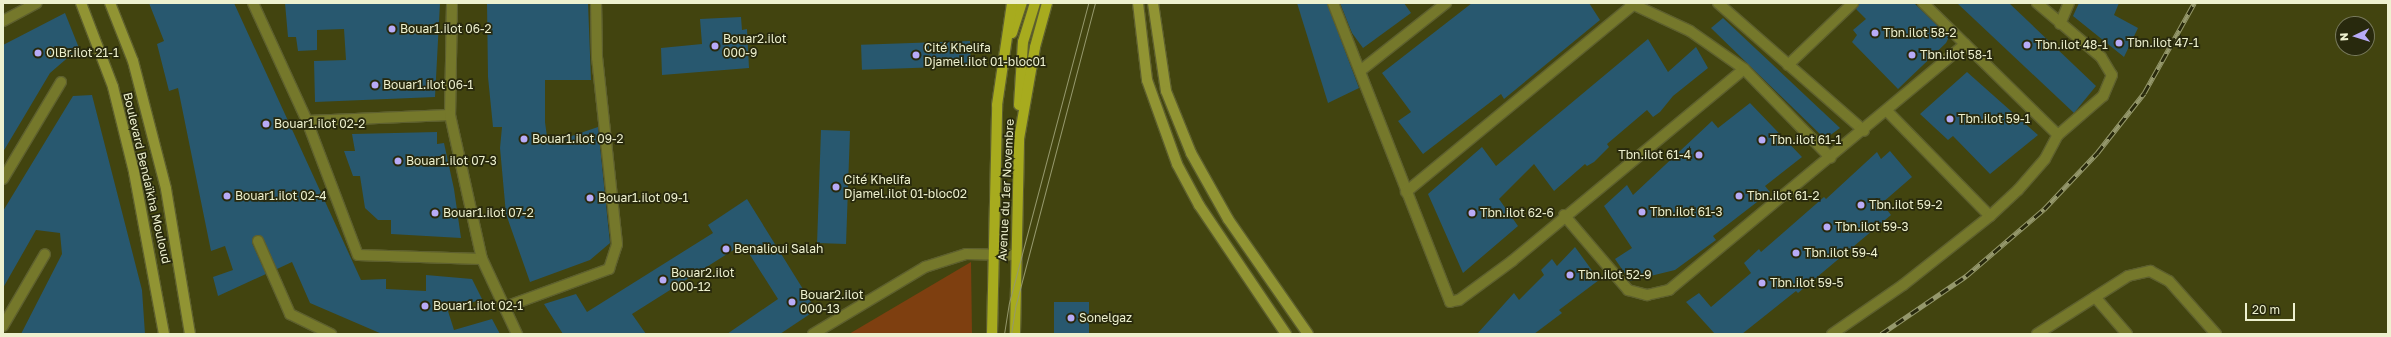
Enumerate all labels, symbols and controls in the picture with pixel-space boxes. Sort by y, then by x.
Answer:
north arrow [2335,16,2375,56]
place label: Bouar1.ilot 06-2 [400,22,492,36]
marker: Bouar1.ilot 06-2 [387,24,397,34]
place label: Tbn.ilot 58-2 [1883,26,1957,40]
marker: Tbn.ilot 58-2 [1870,28,1880,38]
place label: Bouar2.ilot 000-9 [723,32,786,60]
text: N [2337,32,2350,41]
place label: Tbn.ilot 47-1 [2127,36,2199,50]
place label: Tbn.ilot 48-1 [2035,38,2108,52]
marker: Tbn.ilot 47-1 [2114,38,2124,48]
marker: Tbn.ilot 48-1 [2022,40,2032,50]
marker: Bouar2.ilot 000-9 [710,41,720,51]
place label: Cité Khelifa Djamel.ilot 01-bloc01 [924,41,1046,69]
place label: OlBr.ilot 21-1 [46,46,119,60]
marker: OlBr.ilot 21-1 [33,48,43,58]
place label: Tbn.ilot 58-1 [1920,48,1992,62]
marker: Cité Khelifa Djamel.ilot 01-bloc01 [911,50,921,60]
marker: Tbn.ilot 58-1 [1907,50,1917,60]
place label: Bouar1.ilot 06-1 [383,78,473,92]
marker: Bouar1.ilot 06-1 [370,80,380,90]
street label: Boulevard Bendaïkha Mouloud [120,91,174,265]
place label: Tbn.ilot 59-1 [1958,112,2030,126]
marker: Tbn.ilot 59-1 [1945,114,1955,124]
place label: Bouar1.ilot 02-2 [274,117,365,131]
street label: Avenue du 1er Novembre [995,118,1017,262]
marker: Bouar1.ilot 02-2 [261,119,271,129]
place label: Bouar1.ilot 09-2 [532,132,624,146]
place label: Tbn.ilot 61-1 [1770,133,1841,147]
marker: Bouar1.ilot 09-2 [519,134,529,144]
marker: Tbn.ilot 61-1 [1757,135,1767,145]
place label: Tbn.ilot 61-4 [1618,148,1691,162]
marker: Tbn.ilot 61-4 [1694,150,1704,160]
place label: Bouar1.ilot 07-3 [406,154,497,168]
marker: Bouar1.ilot 07-3 [393,156,403,166]
place label: Cité Khelifa Djamel.ilot 01-bloc02 [844,173,967,201]
marker: Cité Khelifa Djamel.ilot 01-bloc02 [831,182,841,192]
place label: Bouar1.ilot 02-4 [235,189,327,203]
place label: Tbn.ilot 61-2 [1747,189,1819,203]
marker: Bouar1.ilot 02-4 [222,191,232,201]
place label: Bouar1.ilot 09-1 [598,191,688,205]
marker: Tbn.ilot 61-2 [1734,191,1744,201]
marker: Bouar1.ilot 09-1 [585,193,595,203]
place label: Tbn.ilot 59-2 [1869,198,1942,212]
marker: Tbn.ilot 59-2 [1856,200,1866,210]
place label: Tbn.ilot 61-3 [1650,205,1722,219]
place label: Bouar1.ilot 07-2 [443,206,534,220]
place label: Tbn.ilot 62-6 [1480,206,1554,220]
marker: Tbn.ilot 61-3 [1637,207,1647,217]
marker: Bouar1.ilot 07-2 [430,208,440,218]
marker: Tbn.ilot 62-6 [1467,208,1477,218]
place label: Tbn.ilot 59-3 [1835,220,1909,234]
marker: Tbn.ilot 59-3 [1822,222,1832,232]
place label: Benalioui Salah [734,242,823,256]
marker: Benalioui Salah [721,244,731,254]
place label: Tbn.ilot 59-4 [1804,246,1878,260]
marker: Tbn.ilot 59-4 [1791,248,1801,258]
place label: Bouar2.ilot 000-12 [671,266,734,294]
place label: Tbn.ilot 52-9 [1578,268,1651,282]
marker: Tbn.ilot 52-9 [1565,270,1575,280]
marker: Bouar2.ilot 000-12 [658,275,668,285]
place label: Tbn.ilot 59-5 [1770,276,1843,290]
marker: Tbn.ilot 59-5 [1757,278,1767,288]
place label: Bouar2.ilot 000-13 [800,288,863,316]
scale bar [2247,295,2297,321]
marker: Bouar2.ilot 000-13 [787,297,797,307]
place label: Bouar1.ilot 02-1 [433,299,523,313]
marker: Bouar1.ilot 02-1 [420,301,430,311]
text: 20 m [2252,302,2280,317]
place label: Sonelgaz [1079,311,1132,325]
marker: Sonelgaz [1066,313,1076,323]

